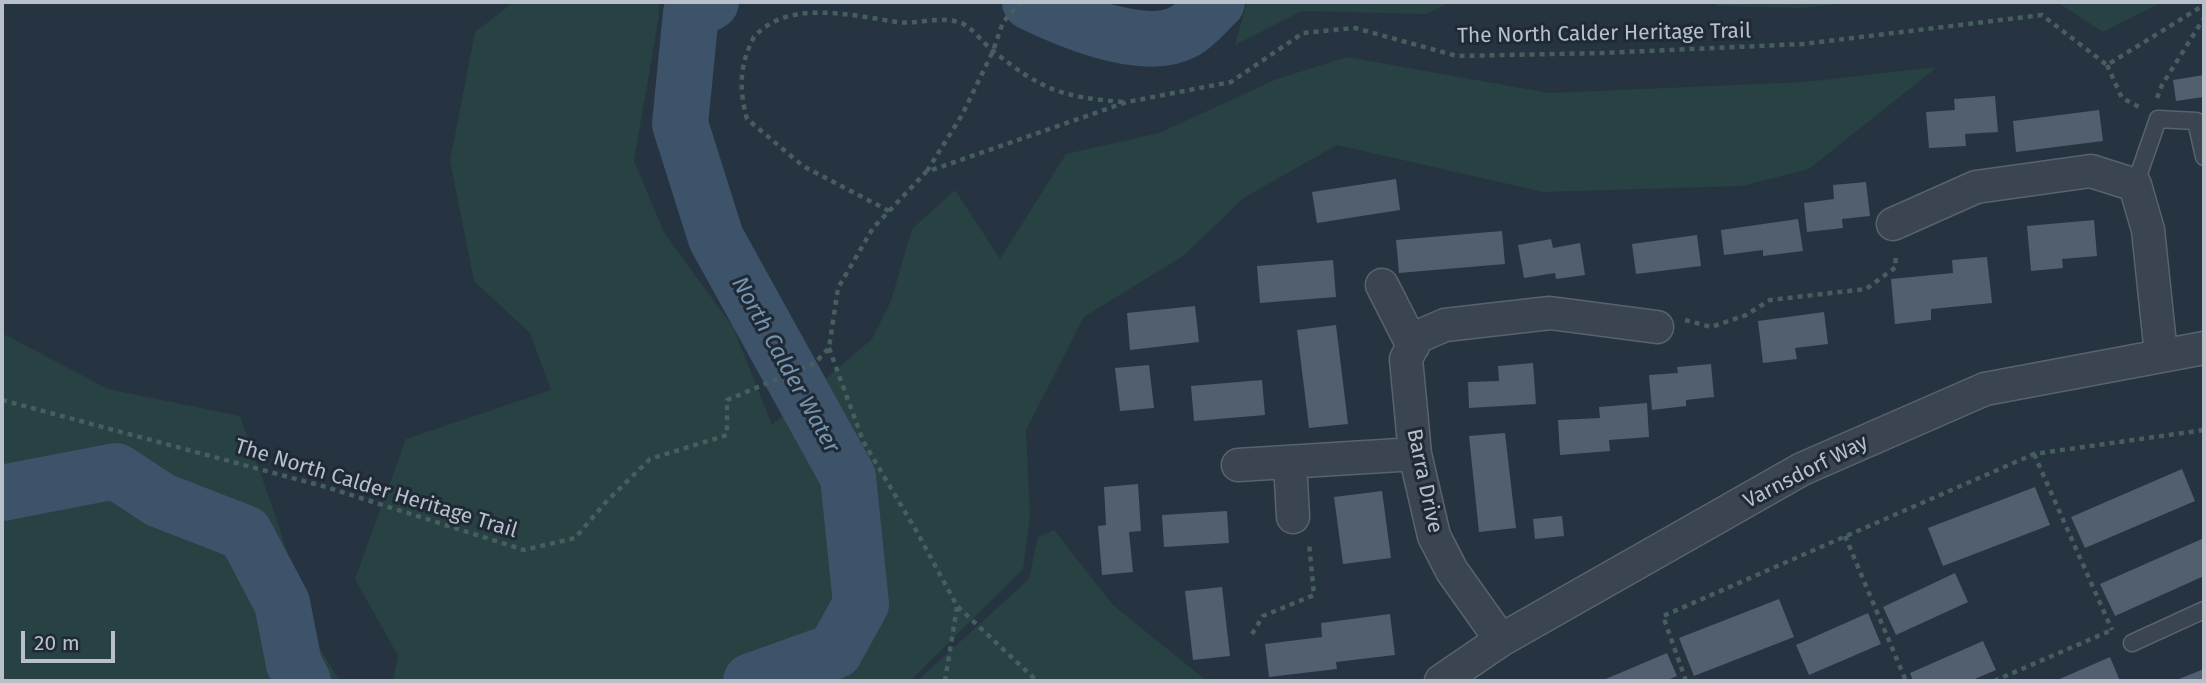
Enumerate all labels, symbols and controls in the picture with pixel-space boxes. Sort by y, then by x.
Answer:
street label: The North Calder Heritage Trail [1457,19,1751,49]
water label: North Calder Water [725,272,845,458]
street label: Barra Drive [1401,427,1447,535]
street label: Varnsdorf Way [1740,430,1872,514]
street label: The North Calder Heritage Trail [232,434,520,544]
scale bar [24,616,119,660]
text: 20 m [34,630,80,656]

